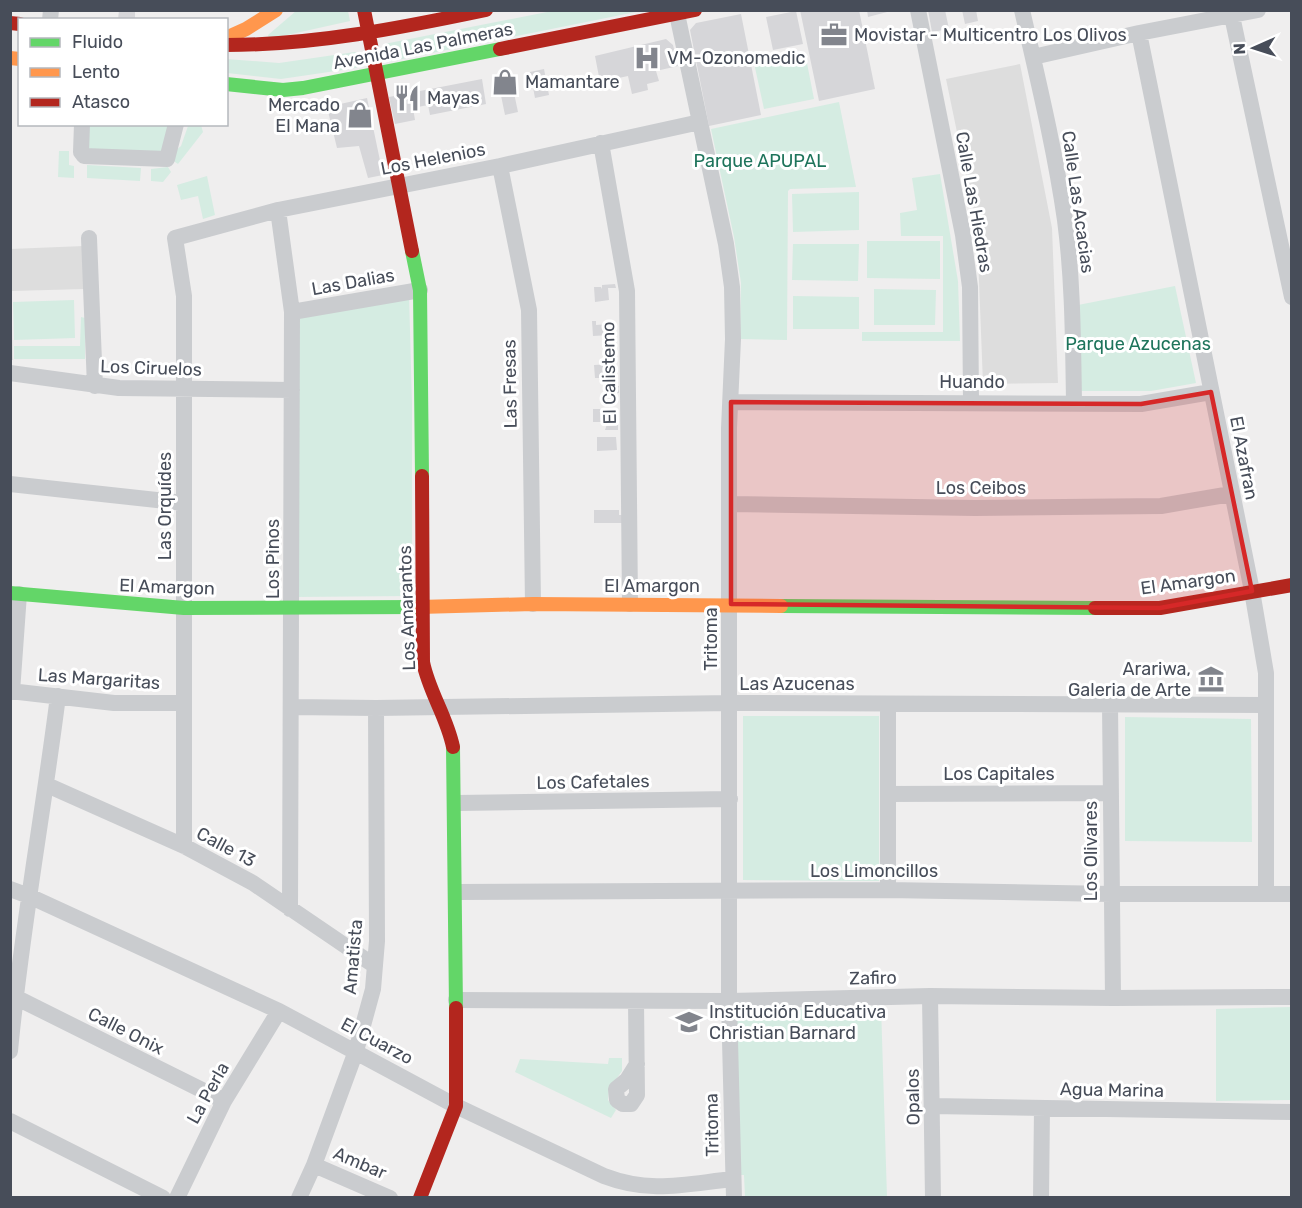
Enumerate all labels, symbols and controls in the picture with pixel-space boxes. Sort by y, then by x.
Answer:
legend [18,18,228,126]
street label: Avenida Las Palmeras [331,18,515,74]
north arrow [1224,18,1284,78]
office icon: Movistar - Multicentro Los Olivos [819,20,849,50]
place label: Movistar - Multicentro Los Olivos [854,24,1127,46]
text: Fluido [72,31,123,53]
hospital icon: VM-Ozonomedic [632,43,662,73]
text: N [1230,43,1249,55]
place label: VM-Ozonomedic [667,47,806,69]
text: Lento [72,61,120,83]
shop icon: Mamantare [490,67,520,97]
place label: Mamantare [525,71,620,93]
restaurant icon: Mayas [392,83,422,113]
place label: Mayas [427,87,480,109]
text: Atasco [72,91,130,113]
place label: Mercado El Mana [268,94,340,137]
shop icon: Mercado El Mana [345,100,375,130]
street label: Calle Las Acacias [1057,129,1099,275]
street label: Calle Las Hiedras [951,130,997,274]
street label: Los Helenios [379,138,487,180]
park label: Parque APUPAL [694,150,826,172]
street label: Las Dalias [310,264,396,300]
street label: El Calistemo [597,321,621,425]
park label: Parque Azucenas [1065,333,1211,355]
street label: Las Fresas [498,339,522,429]
street label: Los Ciruelos [100,355,202,381]
street label: Huando [939,371,1005,393]
street label: El Azafran [1225,414,1263,502]
street label: Las Orquídes [154,452,176,560]
street label: Los Ceibos [936,477,1026,499]
street label: Los Pinos [262,519,284,599]
street label: Los Amarantos [394,545,420,671]
street label: El Amargon [1139,564,1237,600]
street label: El Amargon [119,574,215,600]
street label: El Amargon [604,575,700,597]
street label: Tritoma [700,607,722,671]
place label: Arariwa, Galeria de Arte [1068,658,1191,701]
street label: Las Margaritas [37,664,161,694]
museum icon: Arariwa, Galeria de Arte [1196,664,1226,694]
street label: Las Azucenas [739,673,855,695]
street label: Los Capitales [943,763,1055,785]
street label: Los Cafetales [536,770,650,794]
street label: Los Olivares [1080,801,1102,901]
street label: Calle 13 [193,822,259,872]
street label: Los Limoncillos [810,860,938,882]
street label: Amatista [339,918,367,996]
street label: Zafiro [849,967,897,989]
place label: Institución Educativa Christian Barnard [709,1001,886,1044]
street label: Calle Onix [84,1003,168,1060]
school or university icon: Institución Educativa Christian Barnard [674,1007,704,1037]
street label: El Cuarzo [337,1013,417,1069]
street label: La Perla [182,1058,234,1128]
street label: Opalos [902,1068,924,1126]
street label: Agua Marina [1060,1078,1164,1102]
street label: Tritoma [700,1093,724,1157]
street label: Ambar [330,1142,390,1184]

